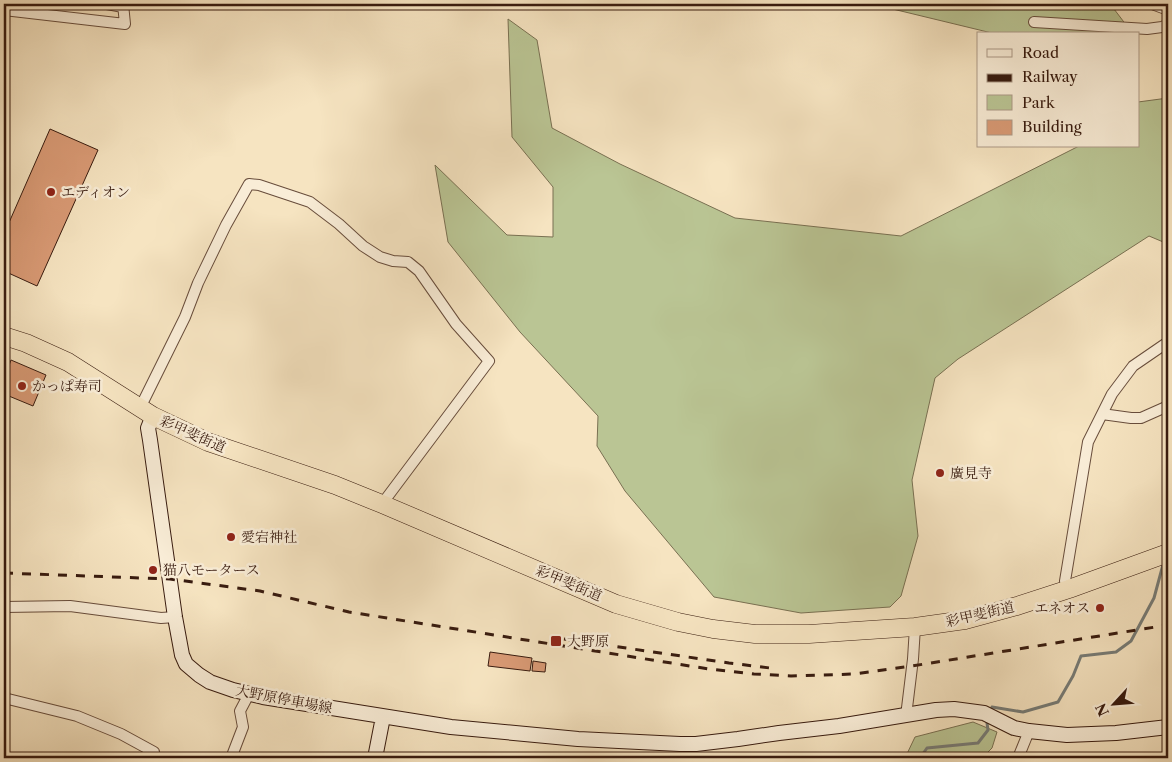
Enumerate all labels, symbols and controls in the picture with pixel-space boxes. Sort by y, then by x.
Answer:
legend [977,32,1140,148]
text: Road [1022,43,1059,62]
text: Railway [1022,67,1078,86]
text: Park [1022,93,1056,112]
text: Building [1022,117,1082,136]
place label: エディオン [61,183,130,201]
marker: エディオン [45,186,57,198]
place label: かっぱ寿司 [32,377,102,395]
marker: かっぱ寿司 [16,380,28,392]
street label: 彩甲斐街道 [157,412,229,456]
place label: 廣見寺 [950,464,992,482]
marker: 廣見寺 [934,467,946,479]
place label: 愛宕神社 [241,528,297,546]
marker: 愛宕神社 [225,531,237,543]
place label: 猫八モータース [163,561,260,579]
street label: 彩甲斐街道 [533,561,605,605]
marker: 猫八モータース [147,564,159,576]
street label: 彩甲斐街道 [944,597,1016,631]
place label: エネオス [1034,599,1090,617]
marker: エネオス [1094,602,1106,614]
place label: 大野原 [567,632,609,650]
marker: 大野原 [549,634,563,648]
north arrow [1090,680,1140,730]
street label: 大野原停車場線 [234,681,334,717]
text: N [1092,700,1113,719]

